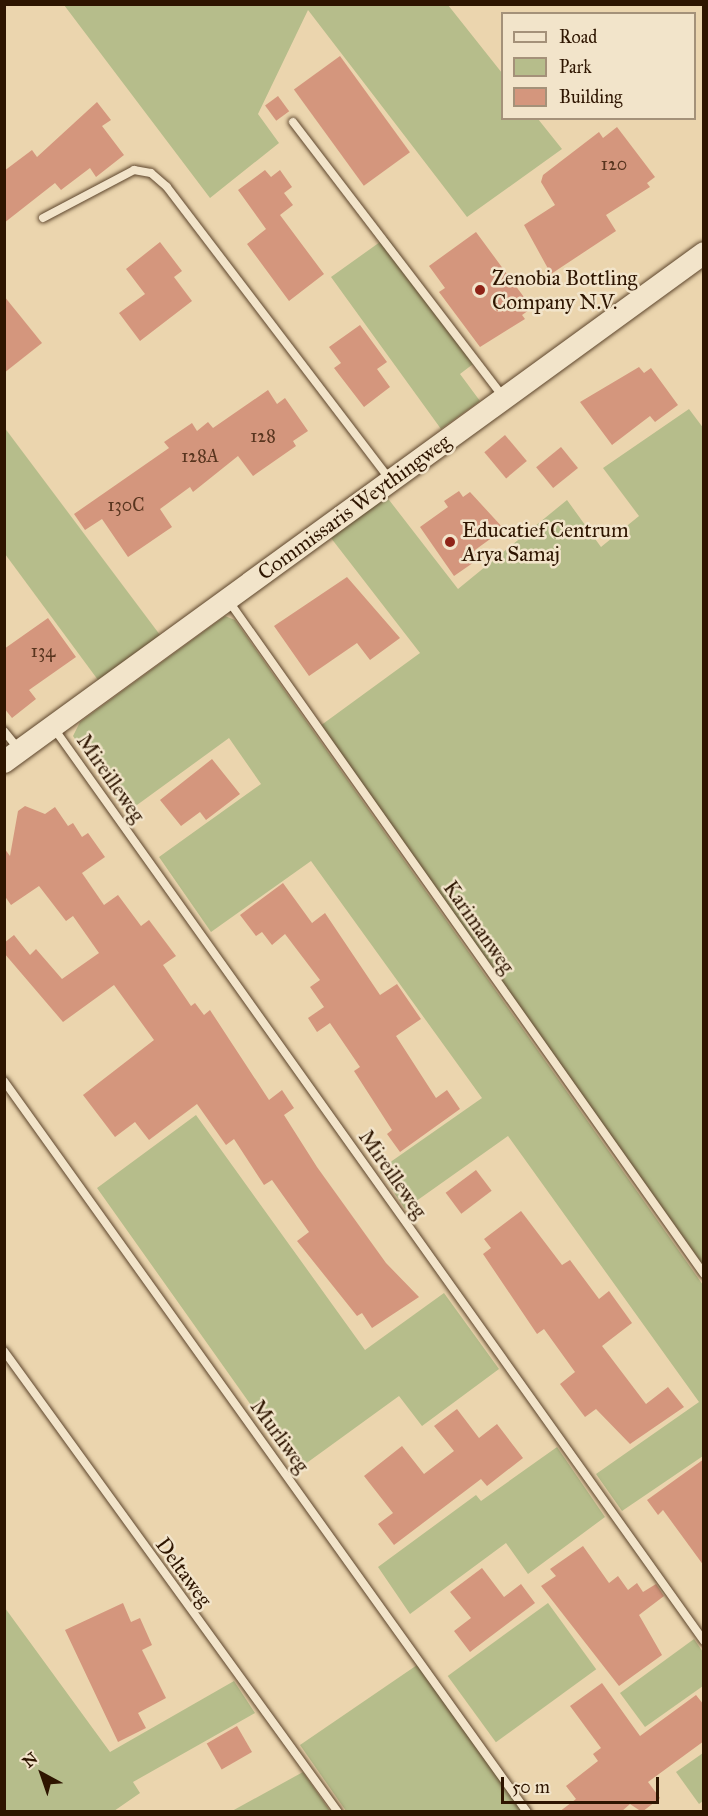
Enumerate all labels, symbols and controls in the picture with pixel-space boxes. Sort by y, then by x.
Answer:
legend [501,12,696,120]
text: Road [559,26,597,48]
text: Park [559,56,592,78]
text: Building [559,86,622,108]
house number: 120 [601,153,627,175]
place label: Zenobia Bottling Company N.V. [492,265,637,315]
marker: Zenobia Bottling Company N.V. [473,283,487,297]
house number: 128 [250,425,276,447]
street label: Commissaris Weythingweg [253,429,455,585]
house number: 128A [181,445,219,467]
house number: 130C [107,494,145,516]
place label: Educatief Centrum Arya Samaj [462,517,629,567]
marker: Educatief Centrum Arya Samaj [443,535,457,549]
house number: 134 [31,640,55,662]
street label: Mireilleweg [71,729,151,827]
street label: Karimanweg [438,876,520,978]
street label: Mireilleweg [353,1125,433,1223]
street label: Murliweg [245,1395,315,1477]
street label: Deltaweg [151,1533,217,1611]
north arrow [12,1744,72,1804]
text: N [19,1748,41,1771]
scale bar [504,1765,662,1803]
text: 50 m [512,1776,550,1798]

